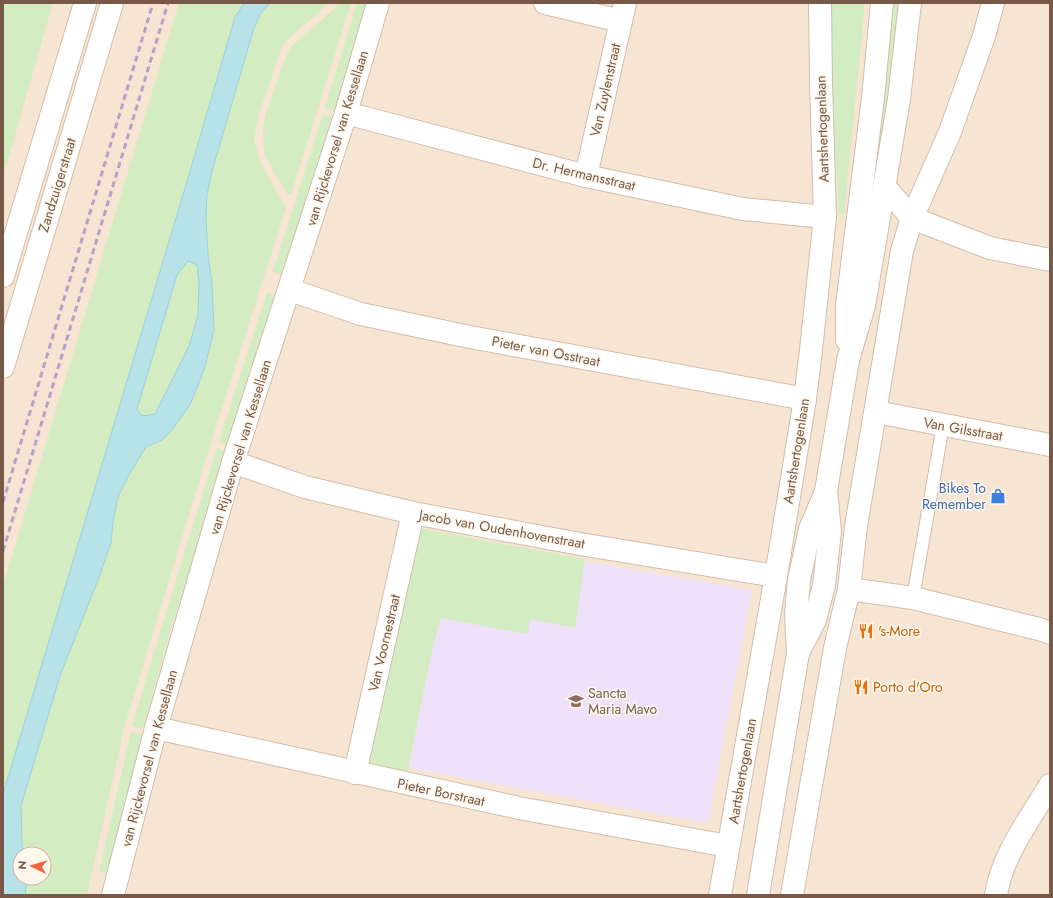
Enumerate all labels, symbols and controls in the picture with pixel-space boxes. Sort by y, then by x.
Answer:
street label: Van Zuylenstraat [585,41,626,139]
street label: van Rijckevorsel van Kessellaan [301,48,373,228]
street label: Aartshertogenlaan [810,75,834,183]
street label: Zandzuigerstraat [33,135,81,235]
street label: Dr. Hermansstraat [531,152,638,196]
street label: Pieter van Osstraat [490,331,602,371]
street label: van Rijckevorsel van Kessellaan [204,357,276,537]
street label: Aartshertogenlaan [778,397,814,505]
street label: Van Gilsstraat [922,412,1005,446]
place label: Bikes To Remember [922,478,986,514]
shop icon: Bikes To Remember [989,487,1007,505]
street label: Jacob van Oudenhovenstraat [416,504,587,554]
street label: Van Voornestraat [363,592,405,694]
place label: 's-More [878,621,920,641]
restaurant icon: 's-More [857,622,875,640]
street label: van Rijckevorsel van Kessellaan [116,667,182,849]
place label: Porto d'Oro [873,677,943,697]
restaurant icon: Porto d'Oro [852,678,870,696]
place label: Sancta Maria Mavo [588,683,657,719]
school or university icon: Sancta Maria Mavo [567,692,585,710]
street label: Aartshertogenlaan [723,717,761,825]
street label: Pieter Borstraat [395,773,487,811]
north arrow [12,846,52,886]
text: N [14,860,30,870]

